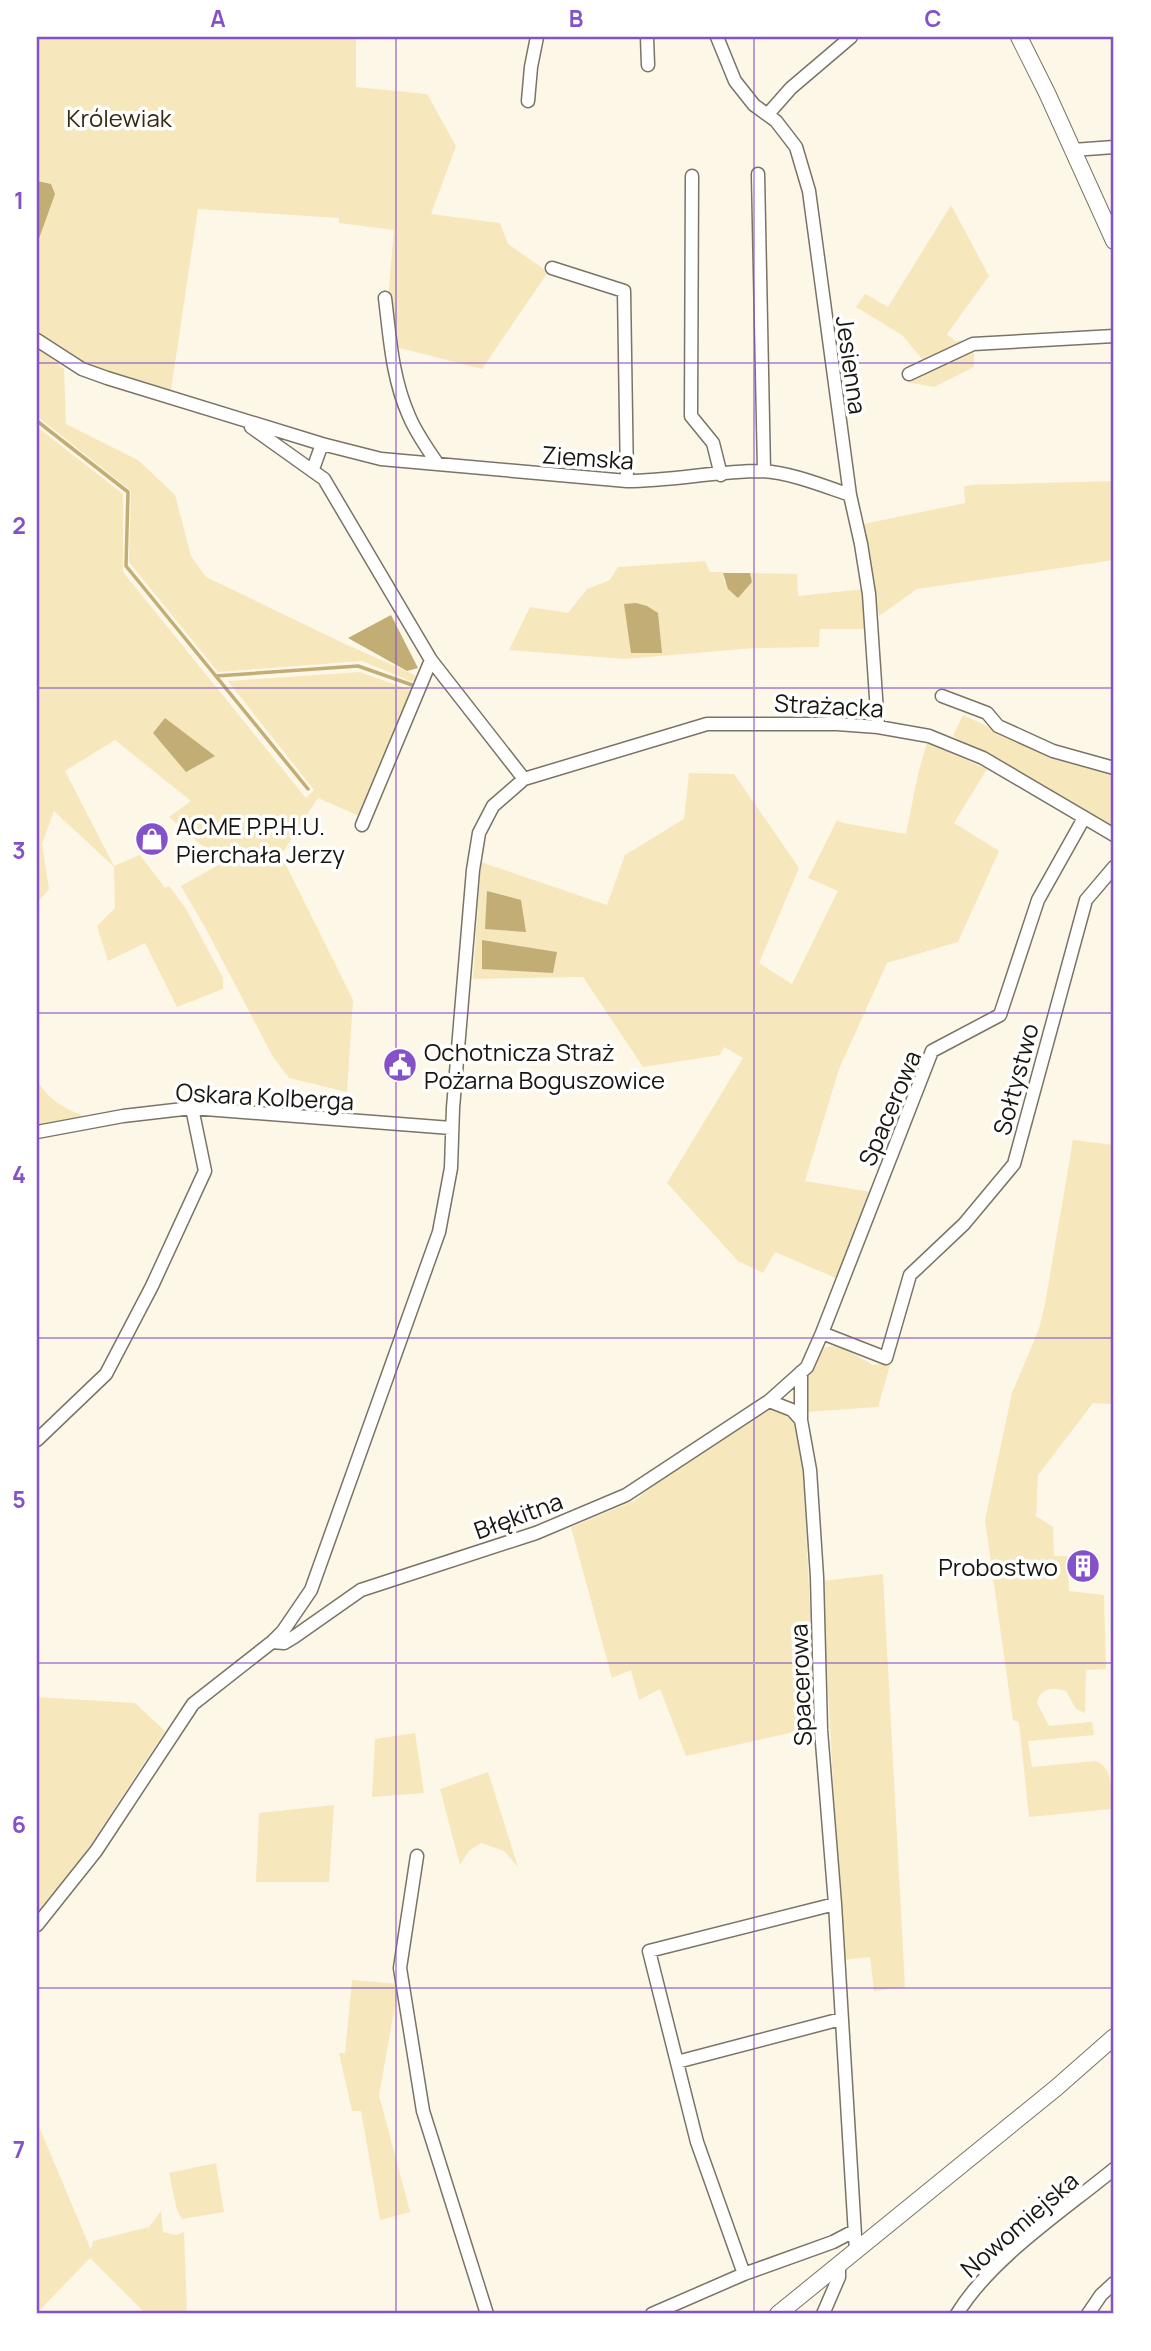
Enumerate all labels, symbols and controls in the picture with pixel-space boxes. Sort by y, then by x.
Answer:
text: A [210,2,226,34]
text: B [569,2,583,34]
text: C [925,2,942,34]
park label: Królewiak [66,101,173,134]
text: 1 [14,184,24,216]
street label: Jesienna [829,314,875,416]
street label: Ziemska [541,437,635,477]
text: 2 [12,509,26,541]
street label: Strażacka [773,686,885,724]
place label: ACME P.P.H.U. Pierchała Jerzy [176,809,345,870]
shop icon: ACME P.P.H.U. Pierchała Jerzy [133,820,171,858]
text: 3 [12,834,26,866]
street label: Sołtystwo [984,1020,1046,1138]
place label: Ochotnicza Straż Pożarna Boguszowice [424,1035,665,1096]
street label: Spacerowa [850,1045,928,1171]
public building icon: Ochotnicza Straż Pożarna Boguszowice [381,1046,419,1084]
street label: Oskara Kolberga [175,1075,355,1117]
text: 4 [12,1158,26,1190]
text: 5 [12,1483,26,1515]
street label: Błękitna [469,1484,567,1546]
building icon: Probostwo [1064,1547,1102,1585]
place label: Probostwo [938,1550,1058,1583]
street label: Spacerowa [781,1623,819,1747]
text: 6 [12,1808,26,1840]
text: 7 [13,2133,25,2165]
street label: Nowomiejska [953,2164,1085,2284]

